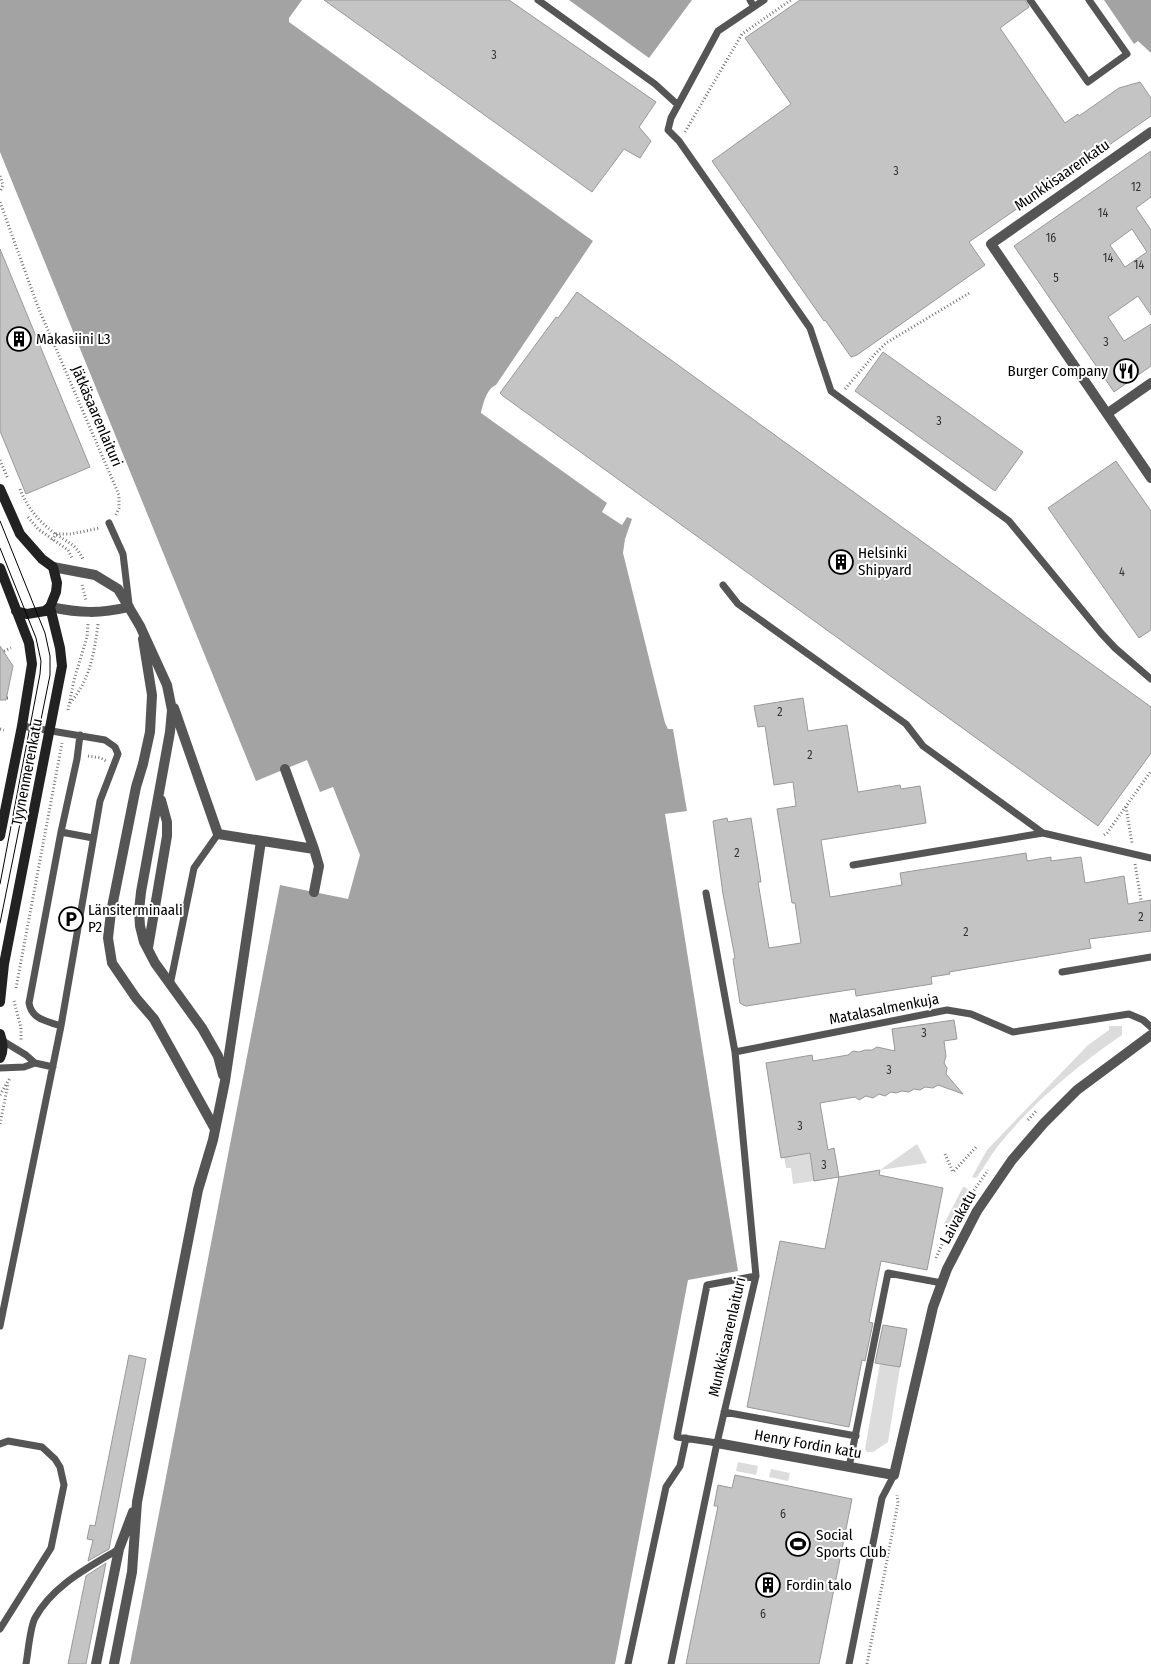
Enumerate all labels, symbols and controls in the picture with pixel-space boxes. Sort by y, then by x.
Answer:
house number: 3 [491,48,497,62]
street label: Munkkisaarenkatu [1011,135,1113,215]
house number: 3 [893,164,899,178]
house number: 12 [1131,180,1141,194]
house number: 14 [1098,206,1108,220]
house number: 16 [1046,231,1056,245]
house number: 14 [1103,251,1113,265]
house number: 14 [1134,258,1144,272]
house number: 5 [1053,271,1059,285]
building icon: Makasiini L3 [6,326,32,352]
place label: Makasiini L3 [36,330,111,348]
house number: 3 [1103,335,1109,349]
restaurant icon: Burger Company [1113,358,1139,384]
place label: Burger Company [1008,362,1108,380]
street label: Jätkäsaarenlaituri [68,363,126,469]
house number: 3 [936,414,942,428]
place label: Helsinki Shipyard [858,544,912,579]
building icon: Helsinki Shipyard [828,549,854,575]
house number: 4 [1119,565,1125,579]
house number: 2 [777,705,783,719]
street label: Tyynenmerenkatu [8,717,46,827]
house number: 2 [807,748,813,762]
house number: 2 [734,846,740,860]
place label: Länsiterminaali P2 [88,901,183,936]
parking icon: Länsiterminaali P2 [58,906,84,932]
house number: 2 [1138,910,1144,924]
house number: 2 [963,925,969,939]
street label: Matalasalmenkuja [828,990,940,1028]
house number: 3 [921,1026,927,1040]
house number: 3 [886,1063,892,1077]
house number: 3 [797,1119,803,1133]
house number: 3 [821,1158,827,1172]
street label: Laivakatu [936,1187,980,1247]
street label: Munkkisaarenlaituri [705,1276,749,1398]
street label: Henry Fordin katu [753,1426,863,1462]
house number: 6 [780,1507,786,1521]
place label: Social Sports Club [816,1526,887,1561]
sports icon: Social Sports Club [785,1531,811,1557]
building icon: Fordin talo [755,1572,781,1598]
place label: Fordin talo [786,1576,852,1594]
house number: 6 [760,1607,766,1621]

